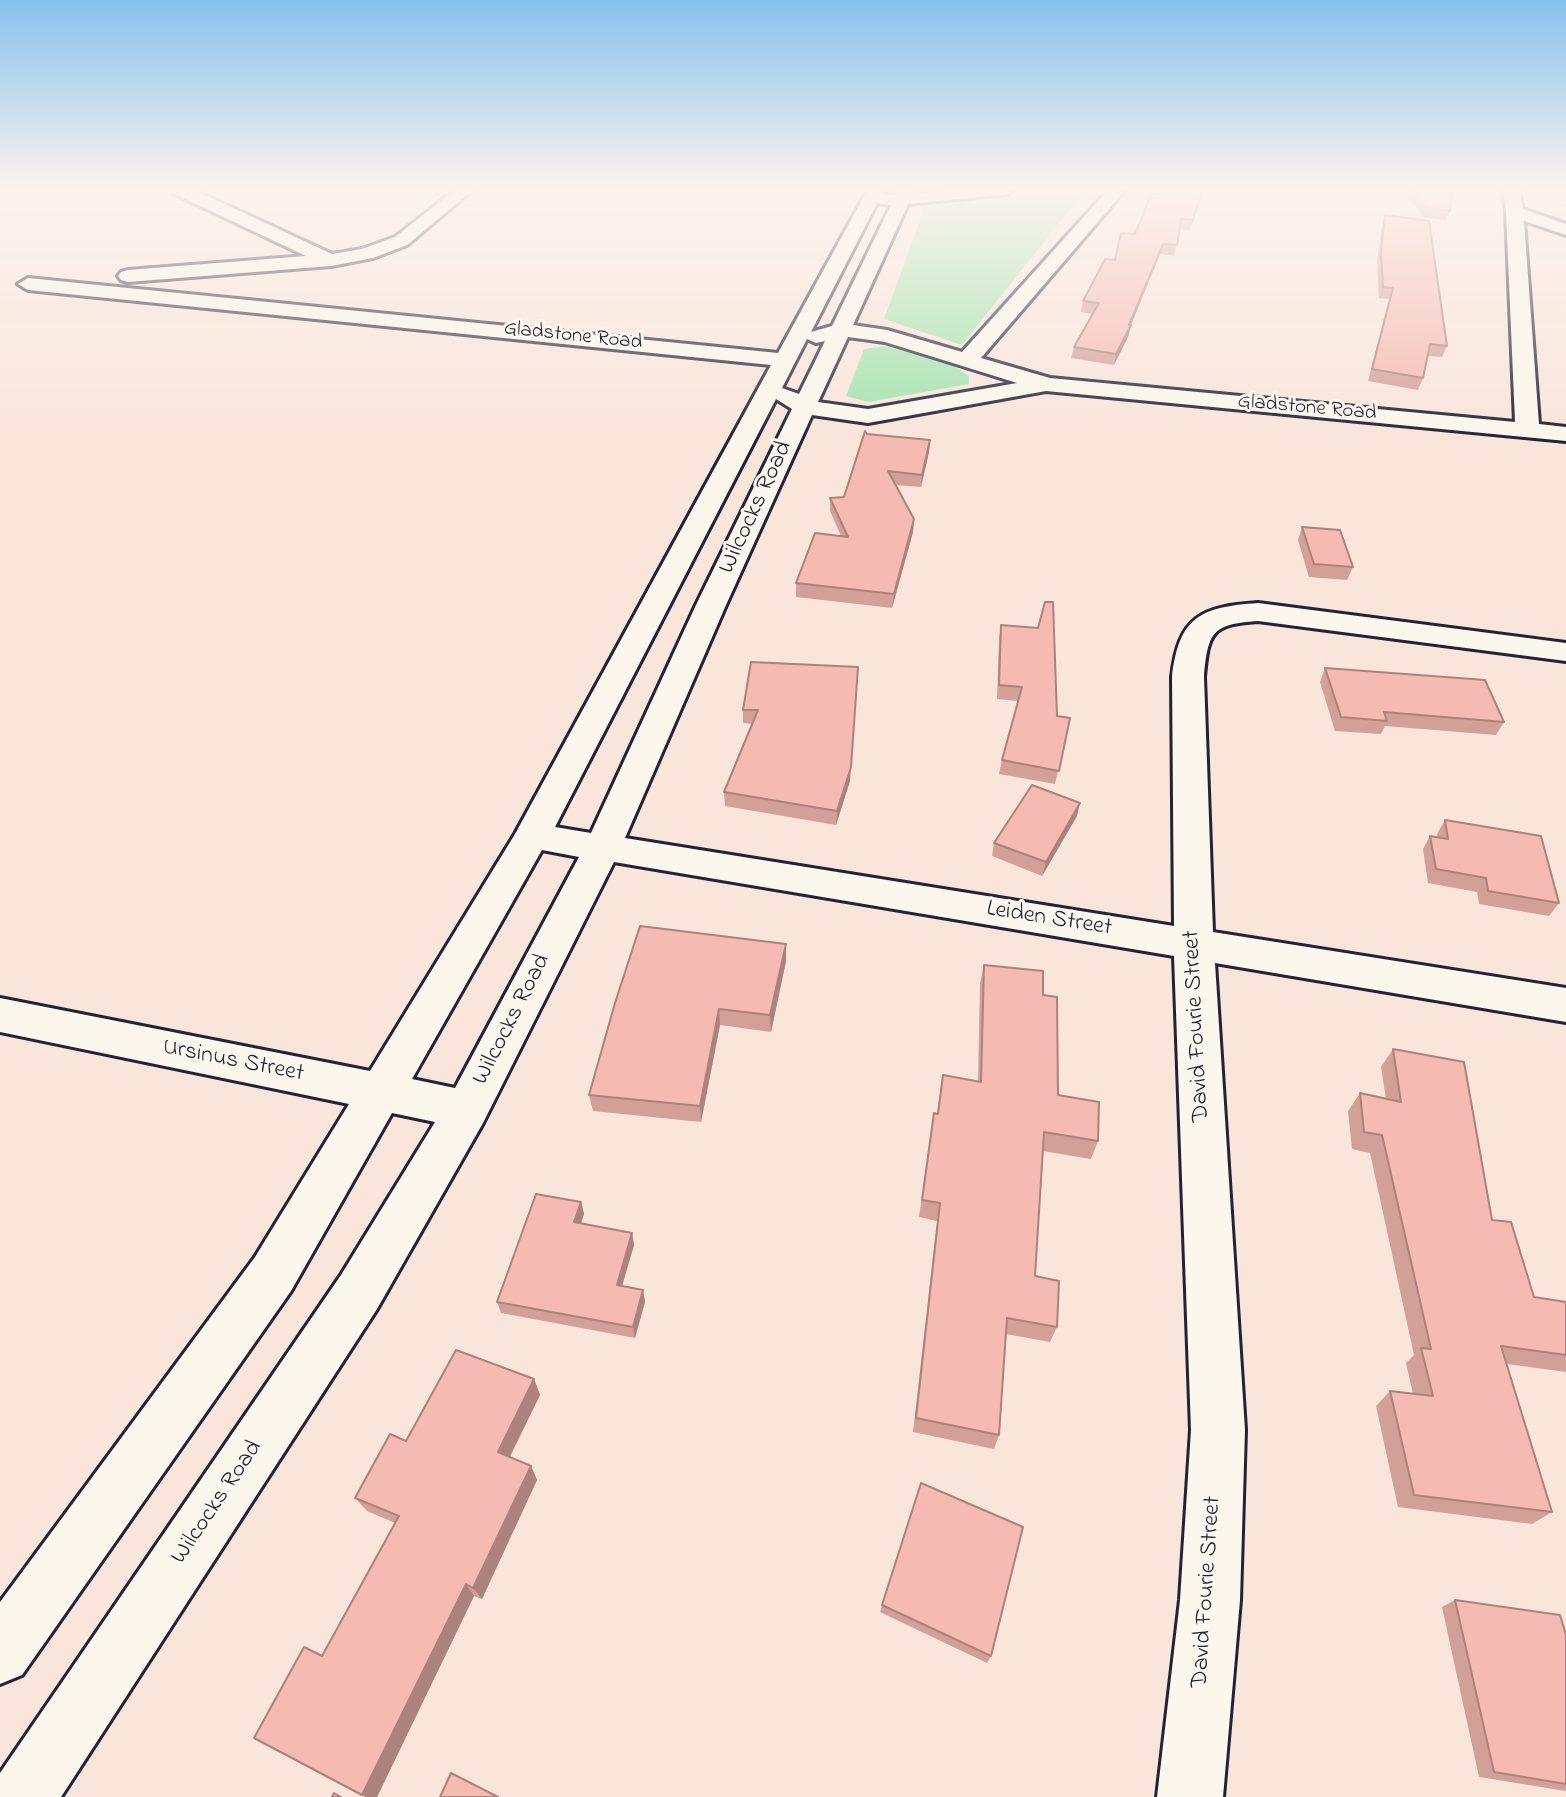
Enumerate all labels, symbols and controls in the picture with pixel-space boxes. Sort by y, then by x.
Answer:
street label: Gladstone Road [502,317,644,357]
street label: Gladstone Road [1237,390,1377,428]
street label: Wilcocks Road [714,437,800,579]
street label: Leiden Street [984,896,1114,944]
street label: David Fourie Street [1179,929,1217,1123]
street label: Wilcocks Road [468,950,558,1090]
street label: Ursinus Street [160,1034,306,1090]
street label: Wilcocks Road [166,1436,270,1570]
street label: David Fourie Street [1187,1495,1229,1689]

